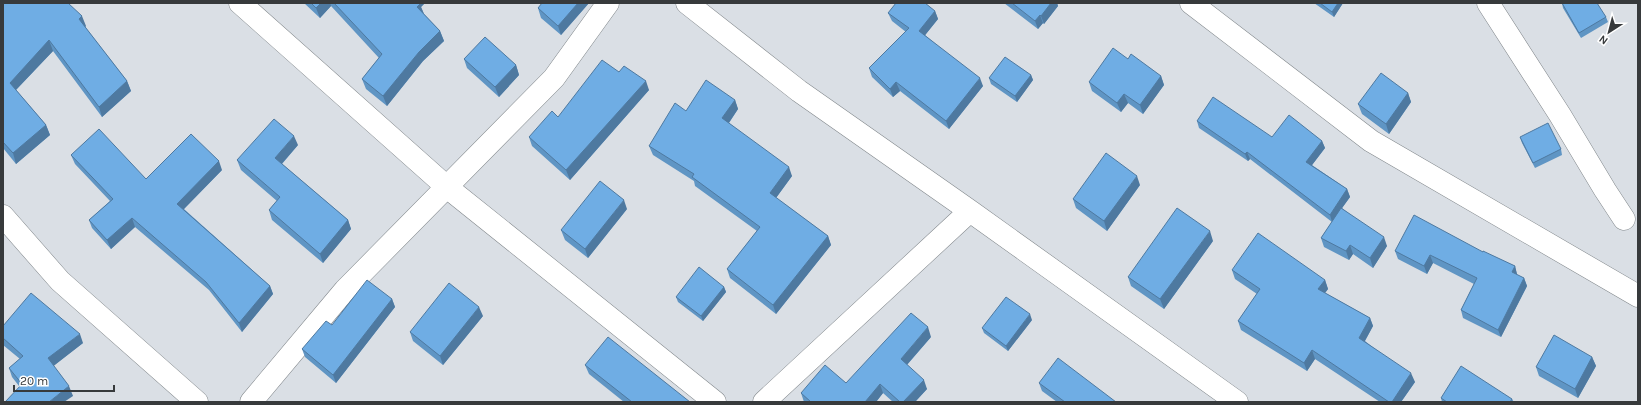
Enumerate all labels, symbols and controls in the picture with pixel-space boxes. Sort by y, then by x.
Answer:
north arrow [1589,12,1629,52]
text: N [1596,32,1610,47]
scale bar [14,367,114,393]
text: 20 m [20,374,48,388]

